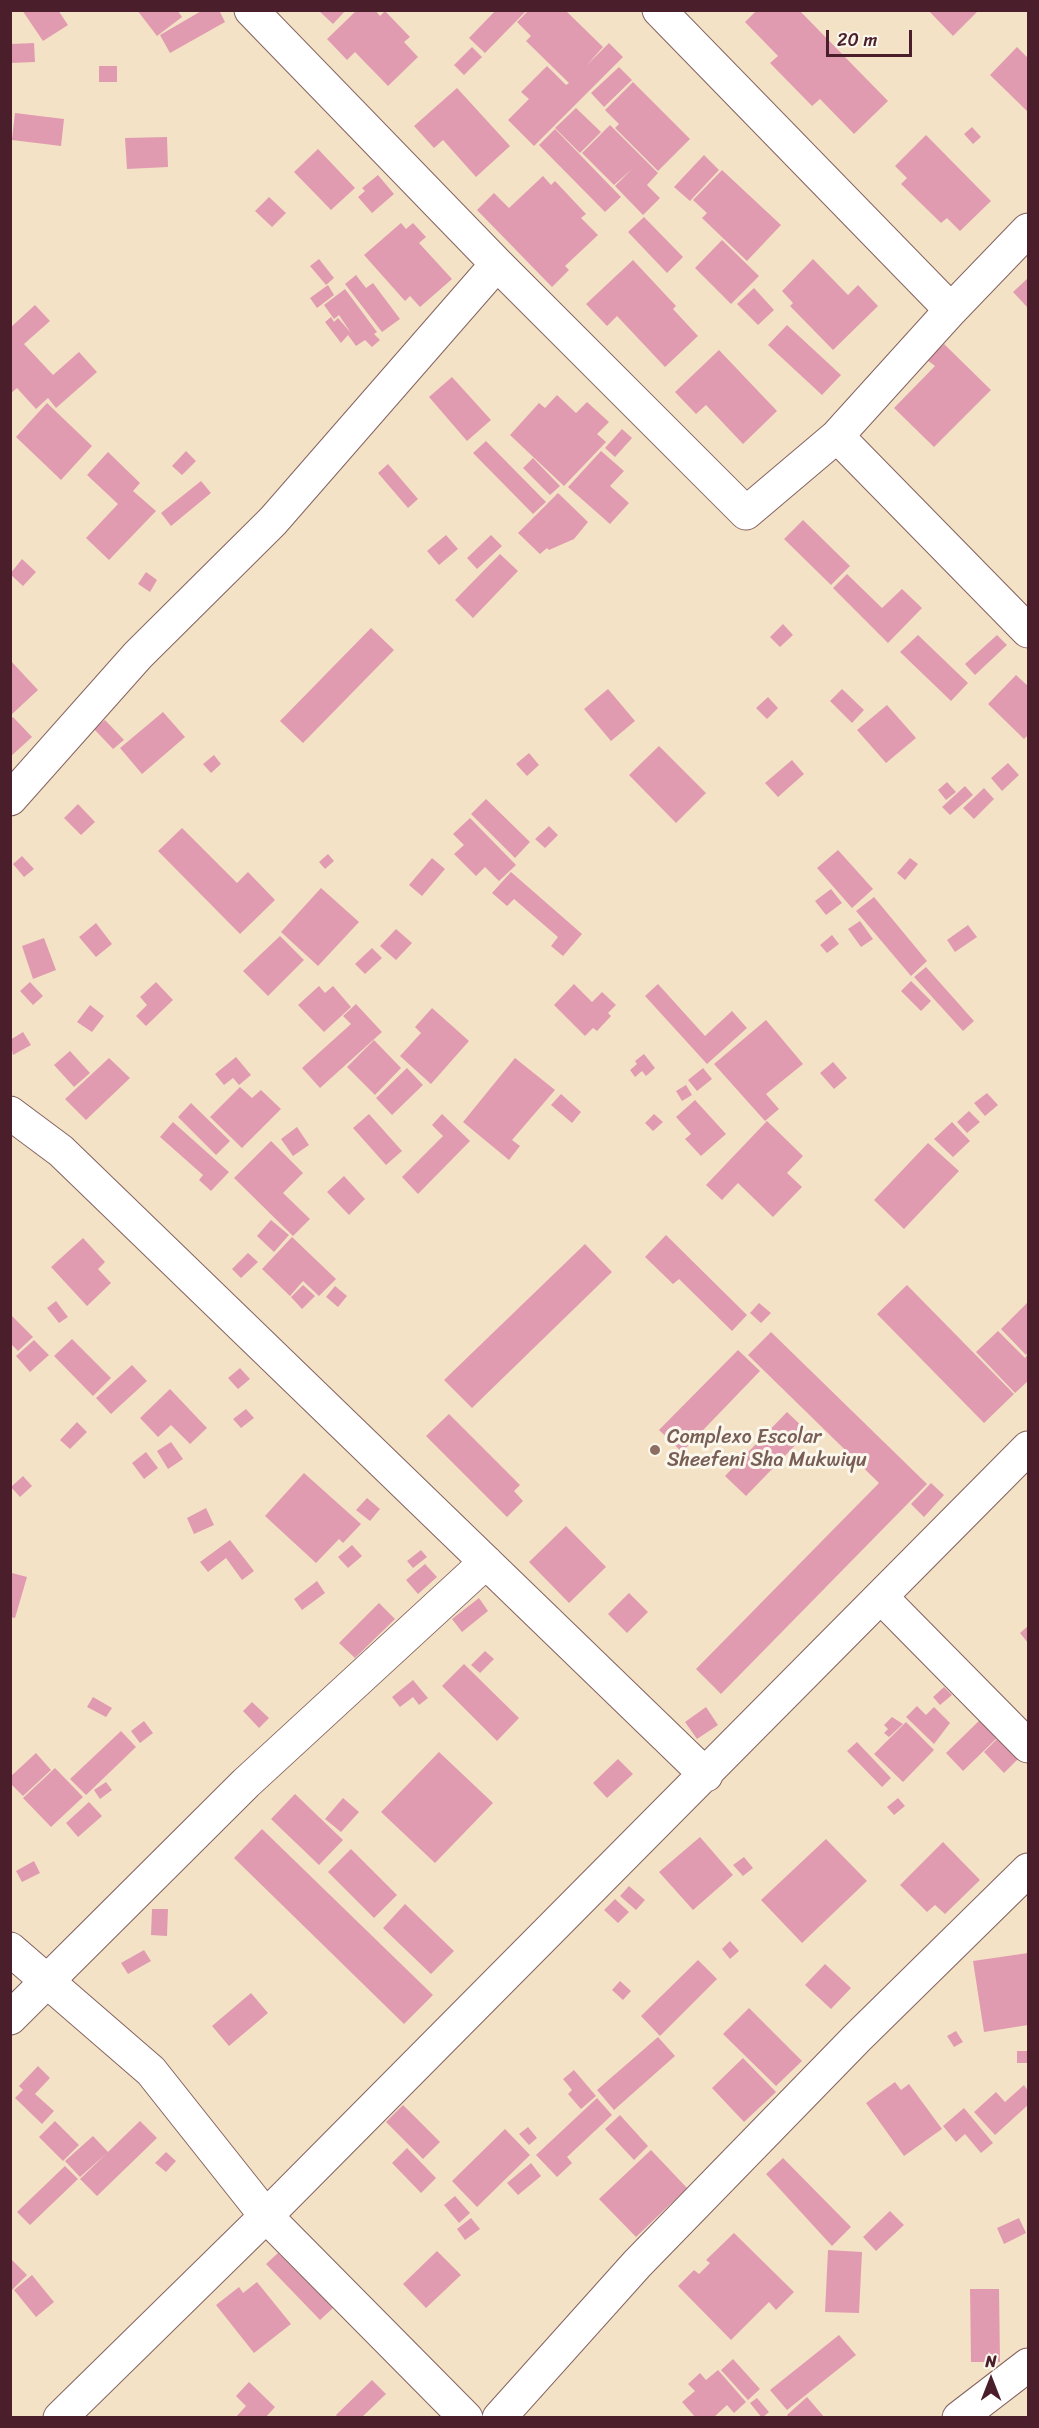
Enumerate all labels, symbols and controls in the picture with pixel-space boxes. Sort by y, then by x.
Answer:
scale bar [829,18,914,56]
text: 20 m [837,24,877,56]
place label: Complexo Escolar Sheefeni Sha Mukwiyu [667,1426,867,1473]
marker: Complexo Escolar Sheefeni Sha Mukwiyu [648,1443,662,1457]
text: N [985,2347,997,2376]
north arrow [961,2350,1021,2410]

